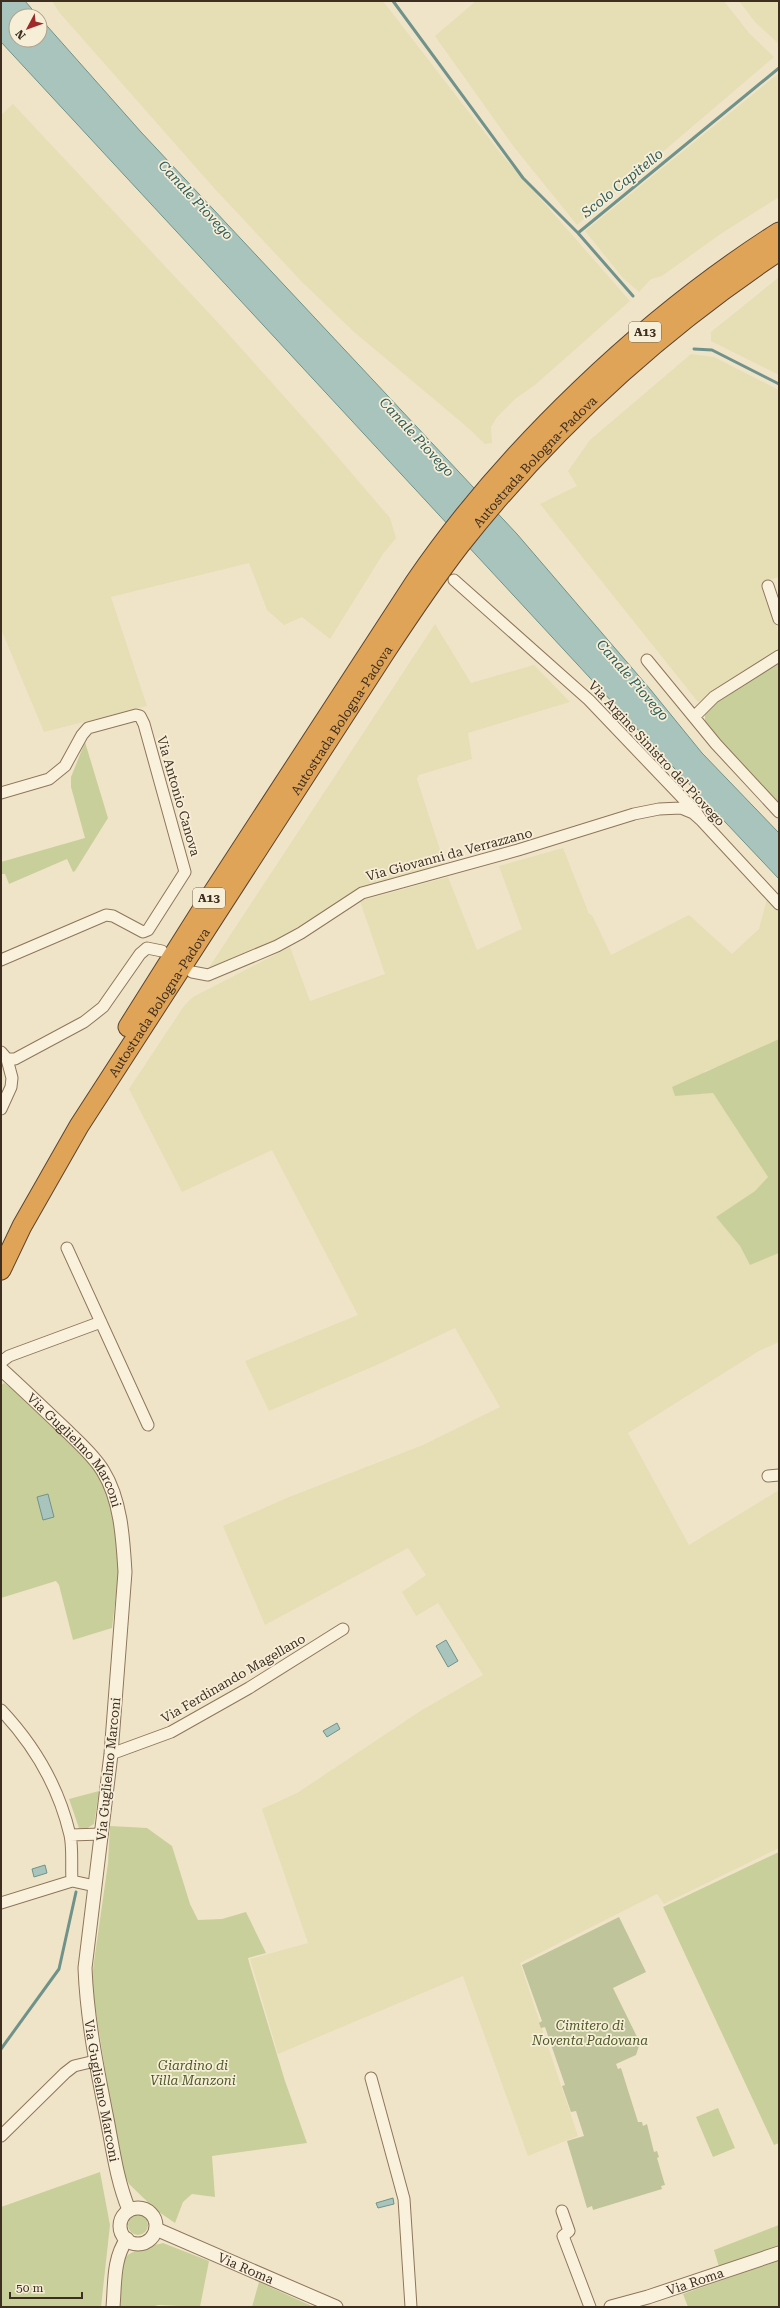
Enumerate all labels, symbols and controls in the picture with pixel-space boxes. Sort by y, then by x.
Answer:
north arrow [8,8,48,48]
text: N [13,26,29,42]
water label: Scolo Capitello [577,145,666,221]
water label: Canale Piovego [155,157,237,243]
road number: A13 [629,322,661,342]
street label: Autostrada Bologna-Padova [470,393,600,531]
water label: Canale Piovego [376,394,458,480]
water label: Canale Piovego [593,636,673,724]
street label: Autostrada Bologna-Padova [288,643,395,798]
street label: Via Argine Sinistro del Piovego [585,678,728,829]
street label: Via Antonio Canova [154,734,203,858]
street label: Via Giovanni da Verrazzano [364,825,534,884]
road number: A13 [193,888,225,908]
street label: Autostrada Bologna-Padova [106,925,213,1080]
street label: Via Guglielmo Marconi [24,1390,124,1509]
street label: Via Ferdinando Magellano [159,1631,308,1726]
street label: Via Guglielmo Marconi [94,1697,123,1842]
park label: Cimitero di Noventa Padovana [531,2018,648,2048]
street label: Via Guglielmo Marconi [82,2019,122,2163]
park label: Giardino di Villa Manzoni [150,2058,236,2088]
street label: Via Roma [216,2250,276,2287]
street label: Via Roma [665,2265,726,2298]
scale bar [10,2274,82,2300]
text: 50 m [16,2281,43,2295]

